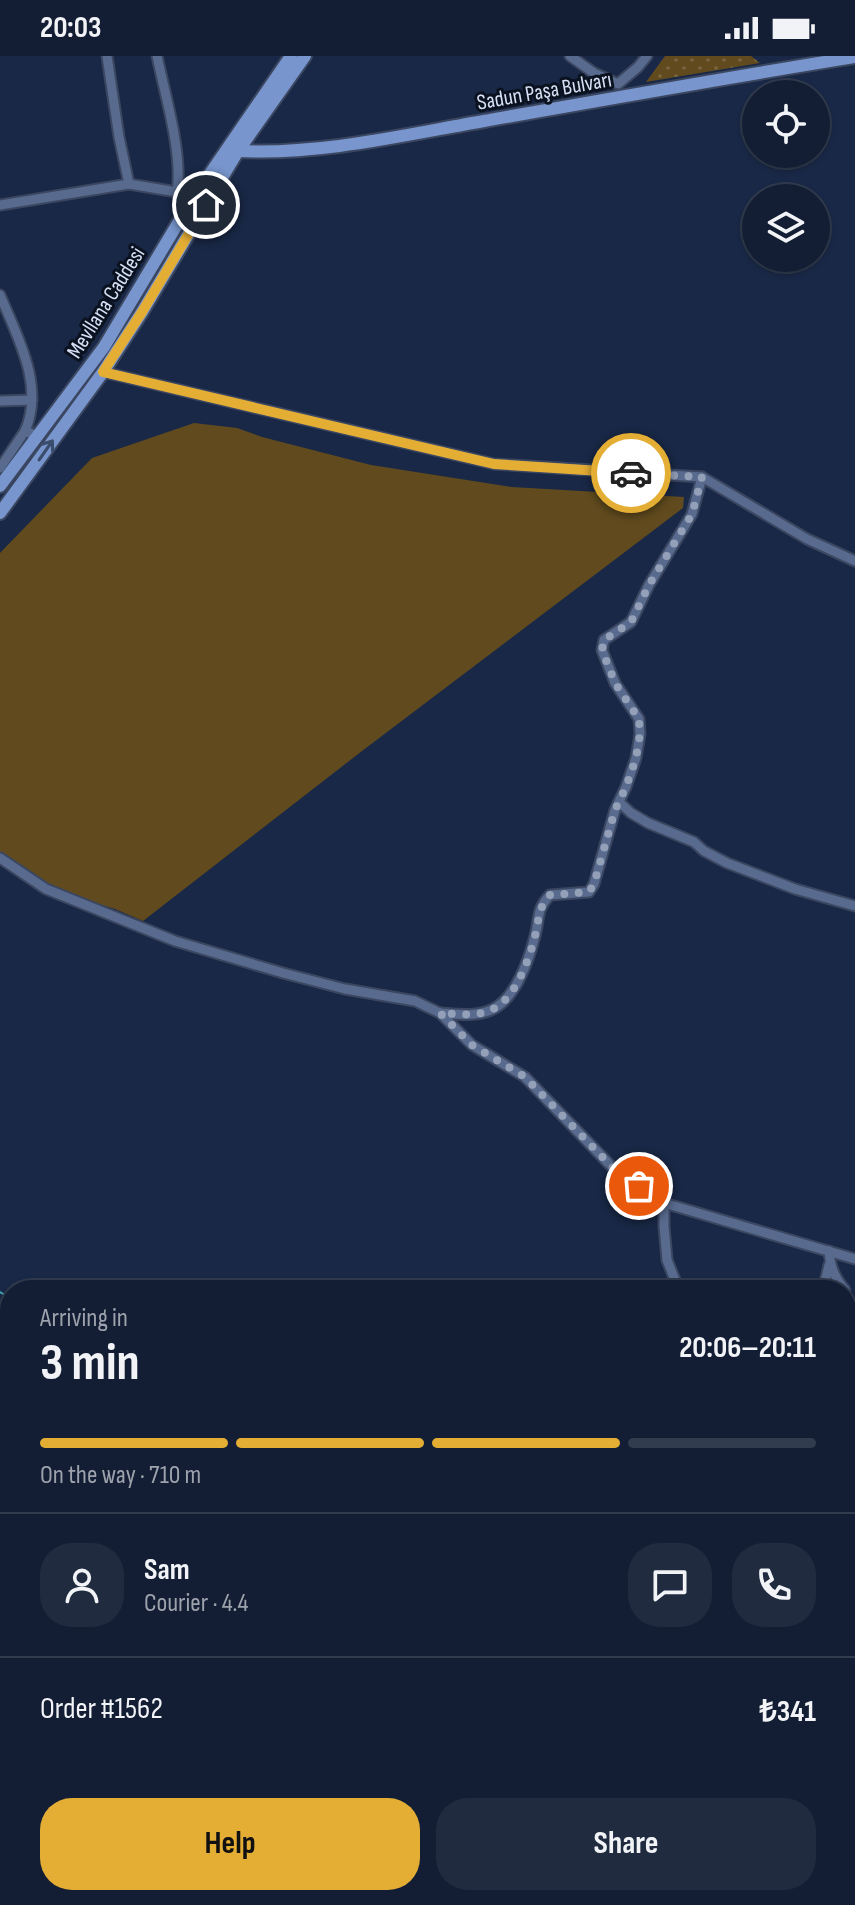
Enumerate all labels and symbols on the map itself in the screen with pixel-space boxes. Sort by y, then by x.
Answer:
street label: Sadun Paşa Bulvarı [475,66,614,117]
pin [172,171,240,239]
street label: Mevllana Caddesi [61,242,151,363]
courier [591,433,671,513]
one-way arrow [38,439,54,461]
pin [605,1152,673,1220]

